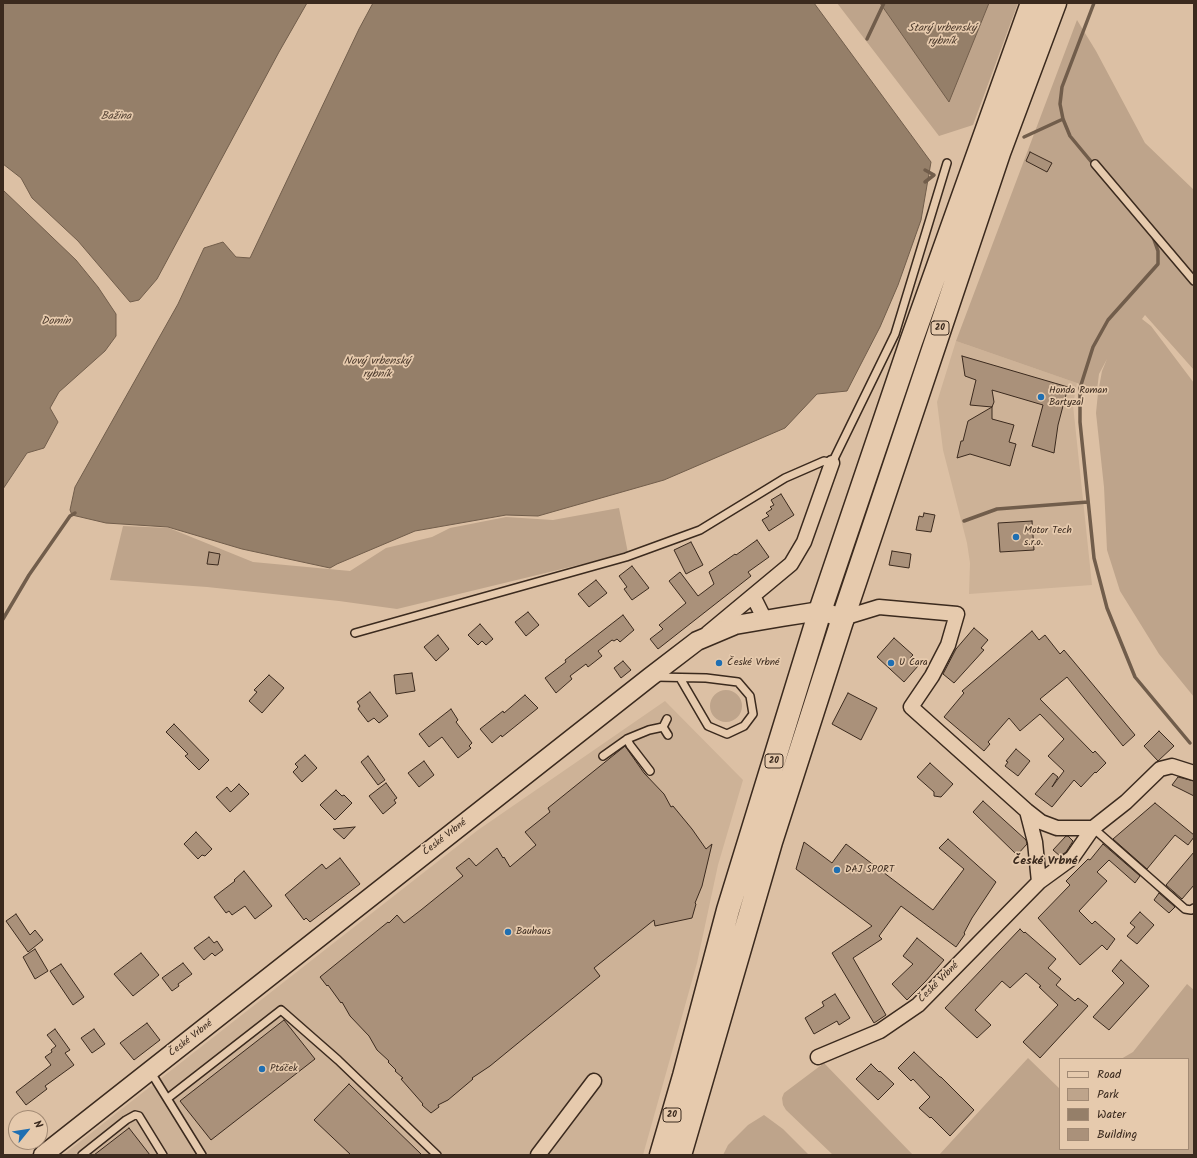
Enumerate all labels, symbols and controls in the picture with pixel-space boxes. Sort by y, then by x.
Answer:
water label: Starý vrbenský rybník [908,22,976,48]
water label: Bažina [101,110,131,124]
water label: Domin [41,315,71,329]
road number: 20 [931,321,949,335]
water label: Nový vrbenský rybník [344,355,410,381]
place label: Honda Roman Bartyzal [1049,385,1108,408]
marker: Honda Roman Bartyzal [1036,392,1046,402]
place label: Motor Tech s.r.o. [1024,525,1072,548]
marker: Motor Tech s.r.o. [1011,532,1021,542]
place label: České Vrbné [727,657,779,669]
place label: U Cara [899,657,928,669]
marker: České Vrbné [714,658,724,668]
marker: U Cara [886,658,896,668]
road number: 20 [765,754,783,768]
street label: České Vrbné [421,817,469,859]
district label: České Vrbné [1013,855,1077,869]
place label: DAJ SPORT [845,864,894,876]
marker: DAJ SPORT [832,865,842,875]
place label: Bauhaus [516,926,551,938]
marker: Bauhaus [503,927,513,937]
street label: České Vrbné [916,960,962,1006]
street label: České Vrbné [167,1018,215,1060]
legend [1059,1058,1189,1150]
place label: Ptáček [270,1063,298,1075]
marker: Ptáček [257,1064,267,1074]
text: Road [1097,1065,1121,1084]
text: Park [1097,1085,1119,1104]
text: Water [1097,1105,1126,1124]
road number: 20 [663,1108,681,1122]
north arrow [8,1110,48,1150]
text: N [28,1117,47,1132]
text: Building [1097,1125,1137,1144]

